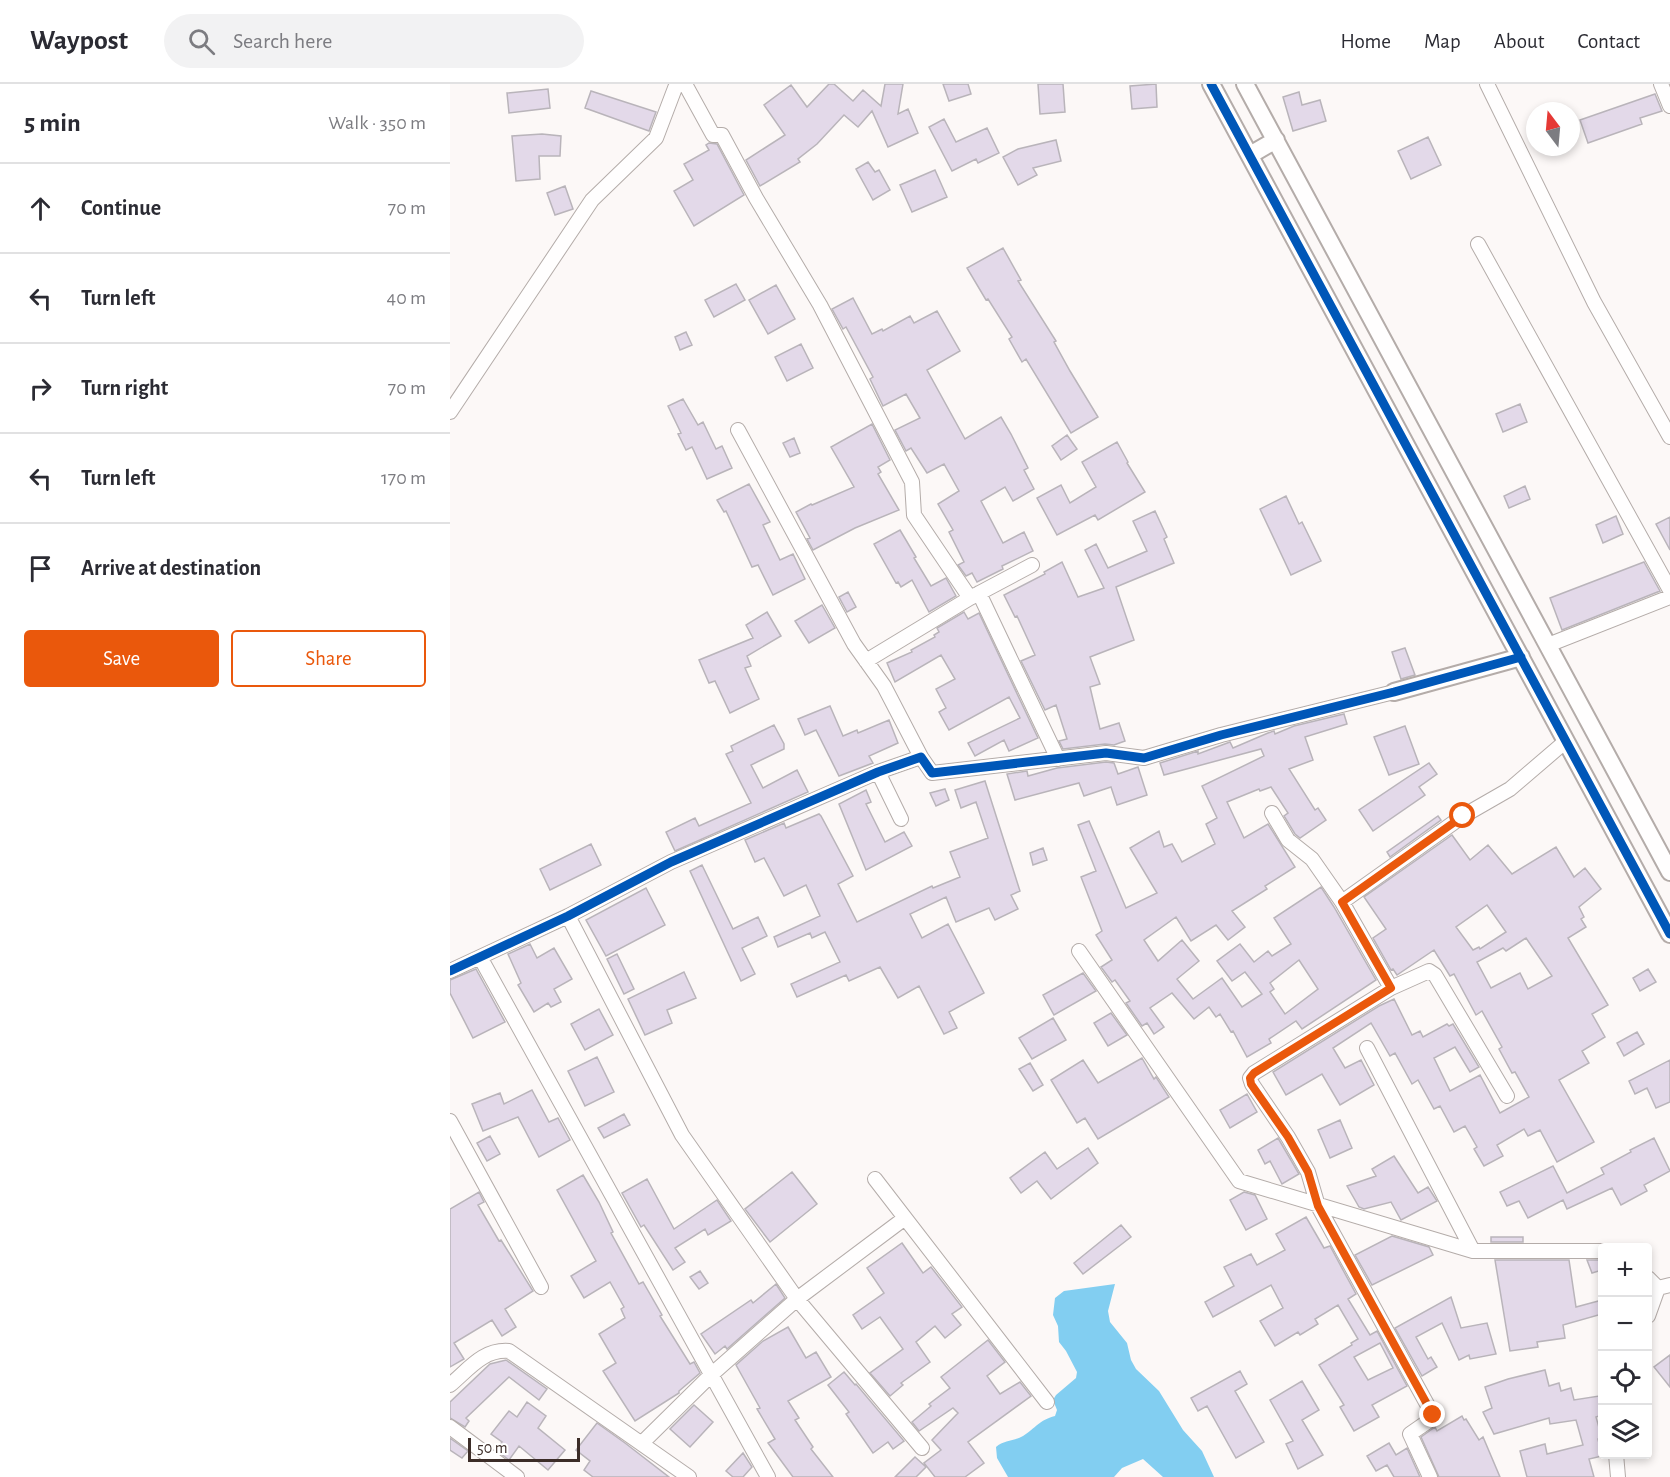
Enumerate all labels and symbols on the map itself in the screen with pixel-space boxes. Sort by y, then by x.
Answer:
north arrow [1526,102,1580,156]
route start [1449,802,1475,828]
route end [1419,1401,1445,1427]
scale bar [468,1435,580,1462]

